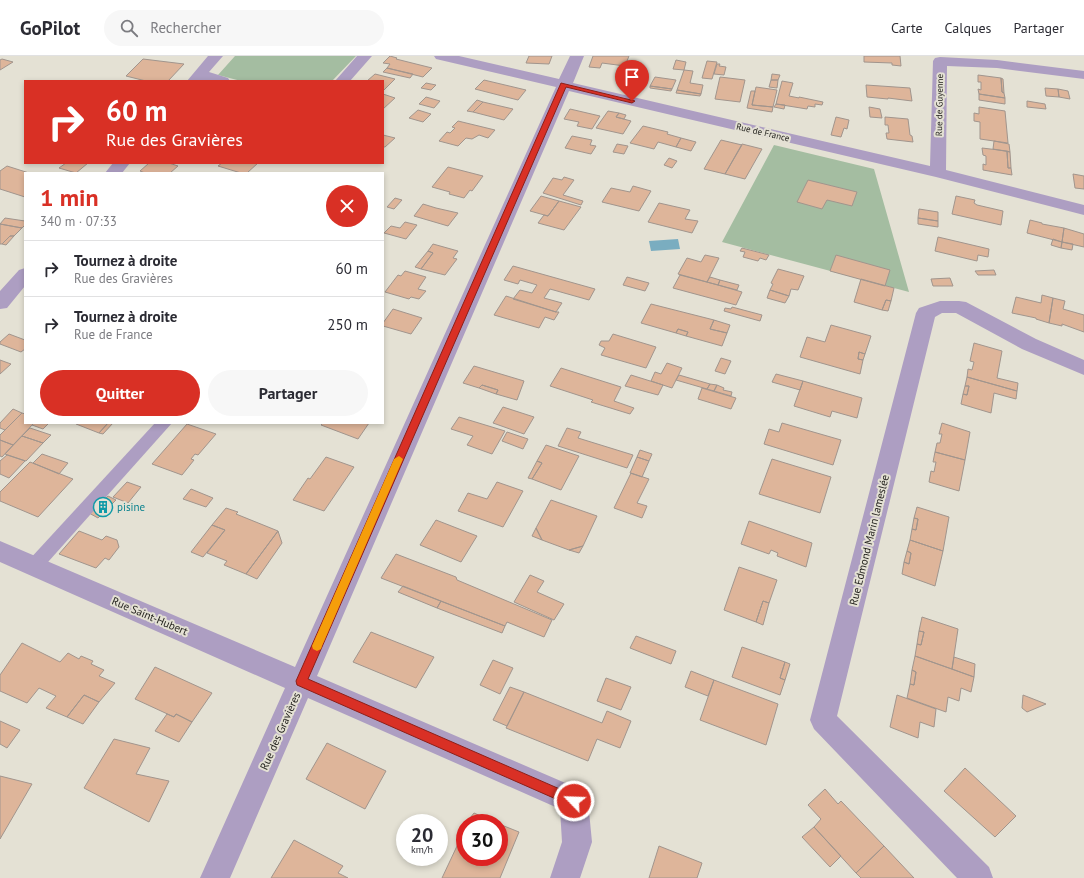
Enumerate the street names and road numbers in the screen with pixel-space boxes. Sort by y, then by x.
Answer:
street label: Rue de Guyenne [933,73,945,136]
street label: Rue de France [735,121,791,144]
street label: Rue Edmond Marin lameslée [846,473,892,607]
street label: Rue Saint-Hubert [110,594,190,638]
street label: Rue des Gravières [257,690,304,772]

